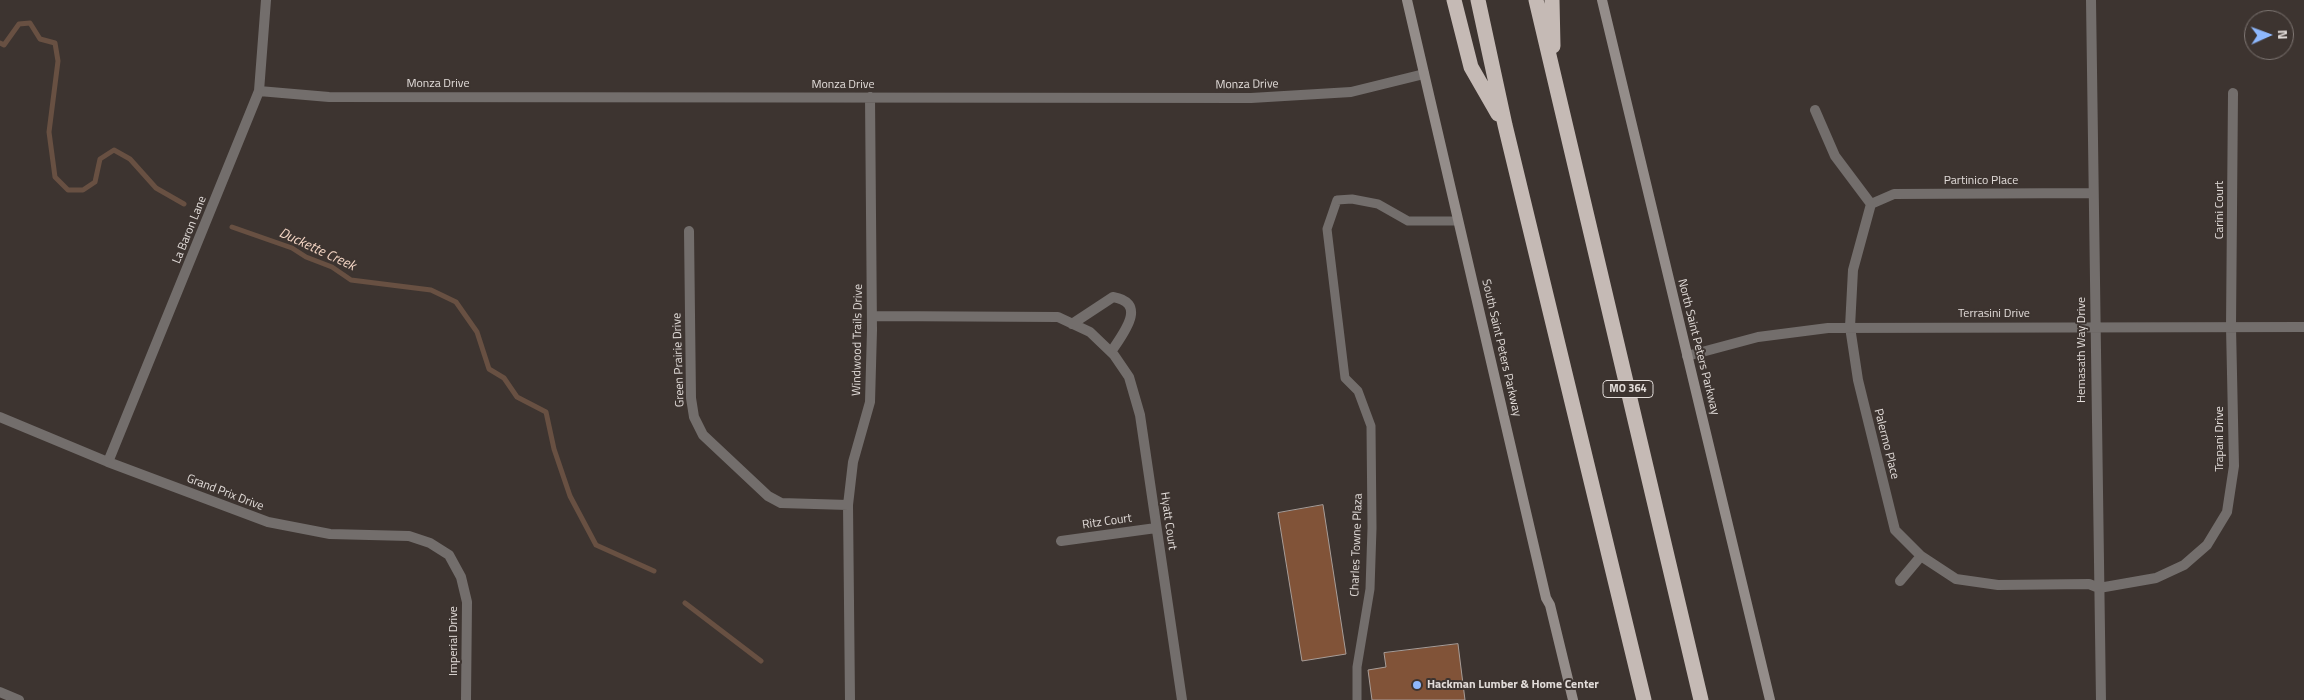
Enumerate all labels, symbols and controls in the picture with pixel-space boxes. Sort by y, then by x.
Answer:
north arrow [2244,10,2294,60]
text: N [2273,29,2294,40]
street label: Monza Drive [406,77,470,91]
street label: Monza Drive [1215,77,1279,93]
street label: Monza Drive [811,78,875,92]
street label: Partinico Place [1944,174,2018,188]
street label: Carini Court [2213,181,2227,239]
street label: La Baron Lane [170,194,210,266]
water label: Duckette Creek [276,225,358,275]
street label: North Saint Peters Parkway [1674,277,1722,417]
street label: South Saint Peters Parkway [1478,278,1524,418]
street label: Windwood Trails Drive [850,284,866,396]
street label: Hemasath Way Drive [2075,297,2089,403]
street label: Terrasini Drive [1958,307,2030,321]
street label: Green Prairie Drive [670,313,688,407]
road number: MO 364 [1603,380,1653,398]
street label: Trapani Drive [2213,406,2227,472]
street label: Palermo Place [1870,407,1902,481]
street label: Grand Prix Drive [185,472,265,514]
street label: Hyatt Court [1157,491,1179,551]
street label: Charles Towne Plaza [1348,493,1366,597]
street label: Ritz Court [1081,511,1133,533]
street label: Imperial Drive [447,606,461,676]
place label: Hackman Lumber & Home Center [1427,678,1599,692]
marker: Hackman Lumber & Home Center [1411,679,1423,691]

